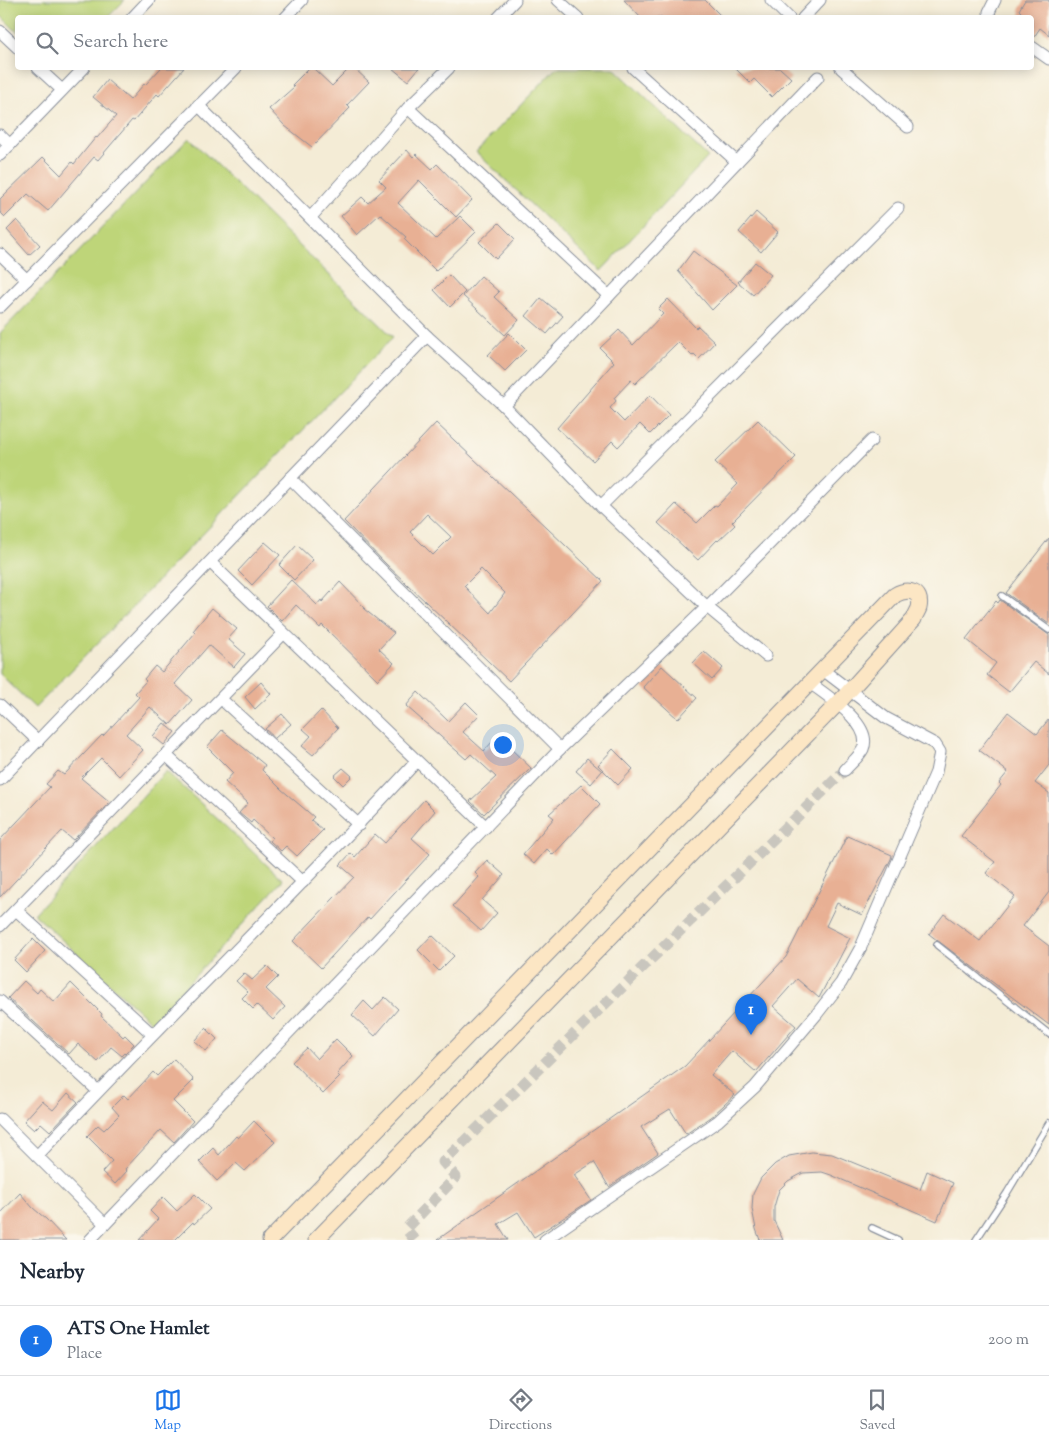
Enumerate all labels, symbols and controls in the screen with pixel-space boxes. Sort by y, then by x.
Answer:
search box [15,15,1034,70]
icon: search [33,29,61,57]
text: Search here [73,29,168,56]
your location [490,732,516,758]
pin: 1 [735,994,767,1035]
text: Nearby [20,1258,85,1288]
text: ATS One Hamlet [67,1316,210,1343]
text: 1 [33,1329,39,1352]
text: 200 m [988,1329,1029,1352]
text: Place [67,1343,102,1366]
tab: Map [154,1386,182,1436]
tab: Directions [489,1386,552,1436]
tab: Saved [859,1386,895,1436]

